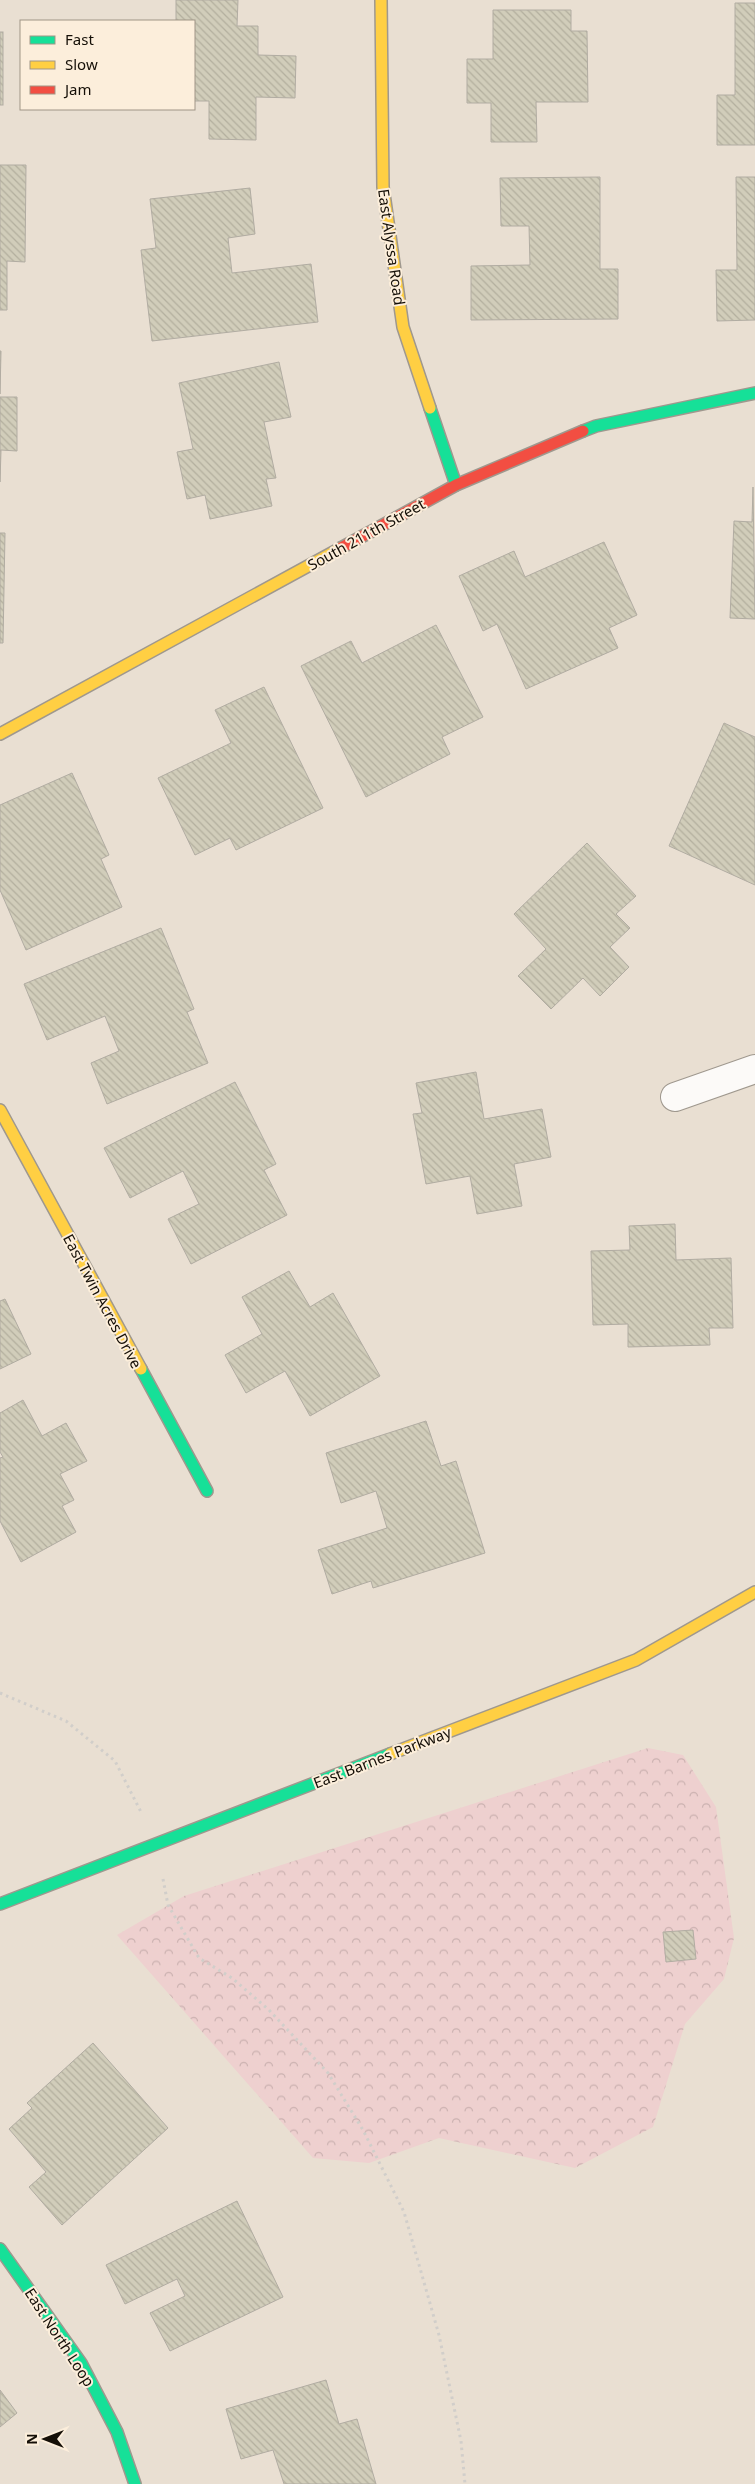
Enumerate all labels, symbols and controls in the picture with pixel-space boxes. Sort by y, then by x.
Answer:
legend [20,20,195,110]
text: Fast [65,29,94,49]
text: Slow [65,54,98,74]
text: Jam [63,79,92,99]
street label: East Alyssa Road [374,188,410,306]
street label: South 211th Street [304,493,429,575]
street label: East Twin Acres Drive [59,1230,147,1372]
street label: East Barnes Parkway [310,1721,454,1792]
street label: East North Loop [21,2284,99,2390]
north arrow [20,2414,70,2464]
text: N [22,2433,41,2445]

